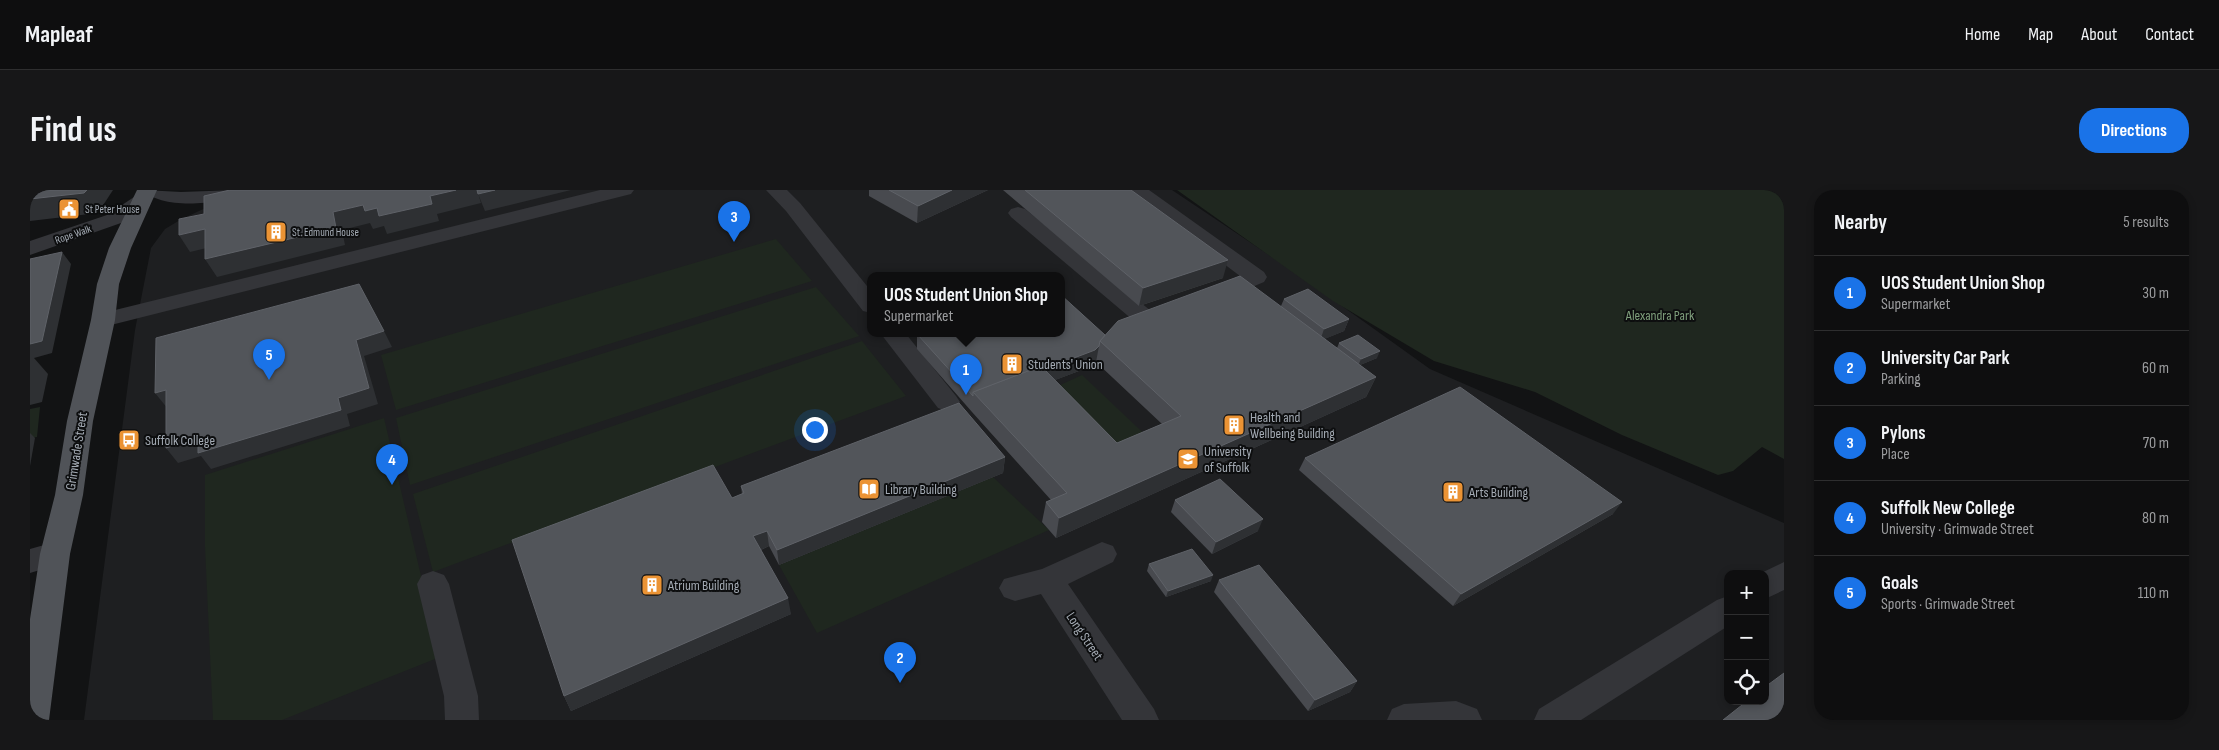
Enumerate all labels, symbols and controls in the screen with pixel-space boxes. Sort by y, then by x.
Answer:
text: Mapleaf [25,20,93,49]
text: Home [1965,24,2000,45]
text: Map [2028,24,2053,45]
text: About [2081,24,2117,45]
text: Contact [2145,24,2194,45]
button: Directions [2079,108,2189,153]
text: Find us [30,109,117,152]
public building icon: St Peter House [57,197,81,221]
pin: 3 [718,201,750,242]
place label: St Peter House [85,203,140,216]
text: Nearby [1834,210,1887,235]
text: 5 results [2123,213,2169,232]
building icon: St. Edmund House [264,220,288,244]
street label: Rope Walk [53,222,94,247]
place label: St. Edmund House [292,226,359,239]
popup [867,272,1065,337]
text: UOS Student Union Shop [1881,272,2045,295]
text: UOS Student Union Shop [884,284,1048,307]
text: 1 [1847,284,1853,303]
text: 30 m [2142,284,2169,303]
text: Supermarket [1881,295,1950,314]
text: Supermarket [884,307,953,326]
park label: Alexandra Park [1625,307,1695,324]
pin: 5 [253,339,285,380]
text: University Car Park [1881,347,2010,370]
building icon: Students' Union [1000,352,1024,376]
pin: 1 [950,354,982,395]
place label: Students' Union [1028,356,1103,373]
text: 2 [1846,359,1854,378]
text: 60 m [2142,359,2169,378]
text: Parking [1881,370,1921,389]
place label: Health and Wellbeing Building [1250,409,1335,442]
street label: Grimwade Street [62,411,91,491]
building icon: Health and Wellbeing Building [1222,413,1246,437]
your location [802,417,828,443]
text: Pylons [1881,422,1926,445]
bus stop icon: Suffolk College [117,428,141,452]
place label: Suffolk College [145,432,215,449]
text: 3 [1846,434,1854,453]
text: 70 m [2143,434,2169,453]
place label: University of Suffolk [1204,443,1252,476]
pin: 4 [376,444,408,485]
text: Place [1881,445,1910,464]
school or university icon: University of Suffolk [1176,447,1200,471]
library icon: Library Building [857,477,881,501]
building icon: Arts Building [1441,480,1465,504]
place label: Library Building [885,481,957,498]
place label: Arts Building [1468,484,1529,501]
text: Suffolk New College [1881,497,2015,520]
text: 4 [1846,509,1854,528]
text: 80 m [2142,509,2169,528]
text: University · Grimwade Street [1881,520,2034,539]
map controls [1724,570,1769,705]
button: + [1724,570,1769,615]
text: Goals [1881,572,1918,595]
building icon: Atrium Building [640,573,664,597]
place label: Atrium Building [667,577,740,594]
text: 5 [1846,584,1854,603]
text: 110 m [2138,584,2169,603]
text: Sports · Grimwade Street [1881,595,2015,614]
street label: Long Street [1062,609,1107,663]
button: − [1724,615,1769,660]
pin: 2 [884,642,916,683]
button: locate [1724,660,1769,705]

